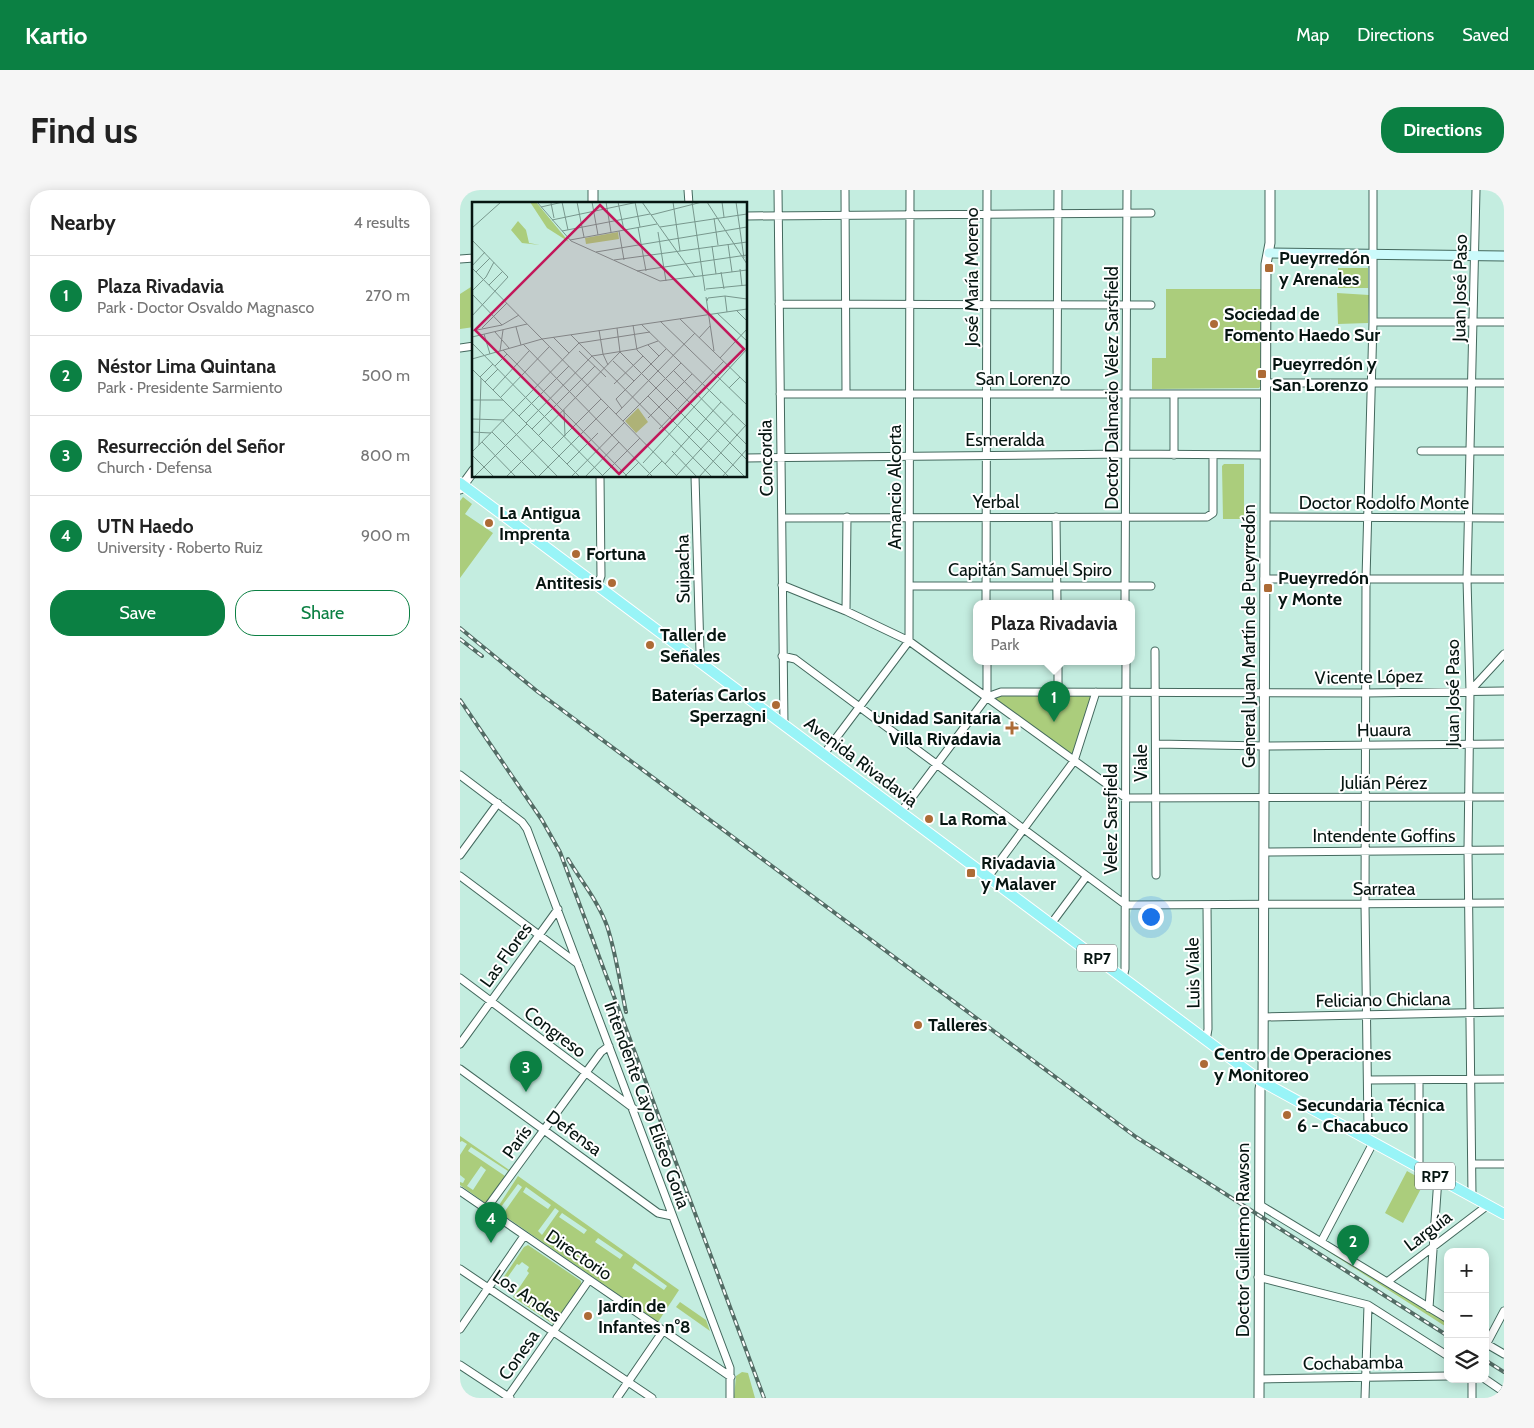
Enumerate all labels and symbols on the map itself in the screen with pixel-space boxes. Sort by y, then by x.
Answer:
inset map [472,202,748,478]
street label: José María Moreno [961,207,983,348]
street label: Juan José Paso [1448,234,1472,343]
place label: Pueyrredón y Arenales [1279,247,1370,290]
marker: Pueyrredón y Arenales [1263,262,1275,274]
street label: Doctor Dalmacio Vélez Sarsfield [1101,266,1123,510]
place label: Sociedad de Fomento Haedo Sur [1224,303,1380,346]
marker: Sociedad de Fomento Haedo Sur [1208,318,1220,330]
place label: Pueyrredón y San Lorenzo [1272,353,1377,396]
street label: San Lorenzo [976,368,1071,390]
marker: Pueyrredón y San Lorenzo [1256,368,1268,380]
street label: Concordia [754,419,778,497]
street label: Amancio Alcorta [884,424,906,549]
street label: Esmeralda [965,429,1045,451]
street label: Yerbal [972,491,1020,513]
street label: Doctor Rodolfo Monte [1299,492,1469,514]
place label: La Antigua Imprenta [499,502,581,545]
street label: General Juan Martín de Pueyrredón [1238,504,1260,768]
marker: La Antigua Imprenta [483,517,495,529]
street label: Suipacha [671,534,695,604]
place label: Fortuna [586,543,646,565]
marker: Fortuna [570,548,582,560]
street label: Capitán Samuel Spiro [948,559,1112,581]
place label: Pueyrredón y Monte [1278,567,1369,610]
place label: Antitesis [535,572,602,594]
marker: Antitesis [606,577,618,589]
marker: Pueyrredón y Monte [1262,582,1274,594]
place label: Taller de Señales [660,624,726,667]
marker: Taller de Señales [644,639,656,651]
street label: Juan José Paso [1442,639,1464,748]
street label: Vicente López [1315,665,1424,689]
pin: 1 [1038,681,1070,722]
place label: Baterías Carlos Sperzagni [651,684,766,727]
marker: Baterías Carlos Sperzagni [770,699,782,711]
place label: Unidad Sanitaria Villa Rivadavia [872,707,1001,750]
street label: Avenida Rivadavia [800,712,922,812]
street label: Huaura [1357,719,1412,741]
marker: Unidad Sanitaria Villa Rivadavia [1005,721,1019,735]
street label: Viale [1130,744,1152,782]
street label: Velez Sarsfield [1100,764,1122,874]
street label: Julián Pérez [1339,772,1428,794]
place label: La Roma [939,808,1007,830]
marker: La Roma [923,813,935,825]
street label: Intendente Goffins [1312,825,1456,847]
place label: Rivadavia y Malaver [981,852,1056,895]
marker: Rivadavia y Malaver [965,867,977,879]
street label: Sarratea [1353,878,1416,900]
your location [1138,904,1164,930]
street label: Las Flores [475,918,537,992]
street label: Luis Viale [1181,937,1205,1009]
road number: RP7 [1077,944,1117,971]
street label: Feliciano Chiclana [1315,988,1451,1012]
street label: Intendente Cayo Eliseo Goria [599,998,695,1212]
street label: Congreso [520,1002,590,1062]
place label: Talleres [928,1014,988,1036]
marker: Talleres [912,1019,924,1031]
place label: Centro de Operaciones y Monitoreo [1214,1043,1392,1086]
pin: 3 [510,1051,542,1092]
marker: Centro de Operaciones y Monitoreo [1198,1058,1210,1070]
place label: Secundaria Técnica 6 - Chacabuco [1297,1094,1445,1137]
street label: Defensa [542,1105,606,1161]
marker: Secundaria Técnica 6 - Chacabuco [1281,1109,1293,1121]
street label: París [498,1121,536,1163]
street label: Doctor Guillermo Rawson [1232,1143,1254,1337]
road number: RP7 [1415,1162,1455,1189]
pin: 4 [475,1202,507,1243]
street label: Larguía [1400,1206,1457,1256]
street label: Directorio [542,1225,616,1285]
pin: 2 [1337,1225,1369,1266]
street label: Los Andes [488,1265,566,1327]
place label: Jardín de Infantes n°8 [597,1295,691,1338]
marker: Jardín de Infantes n°8 [582,1310,594,1322]
street label: Conesa [494,1325,544,1384]
street label: Cochabamba [1303,1351,1404,1375]

